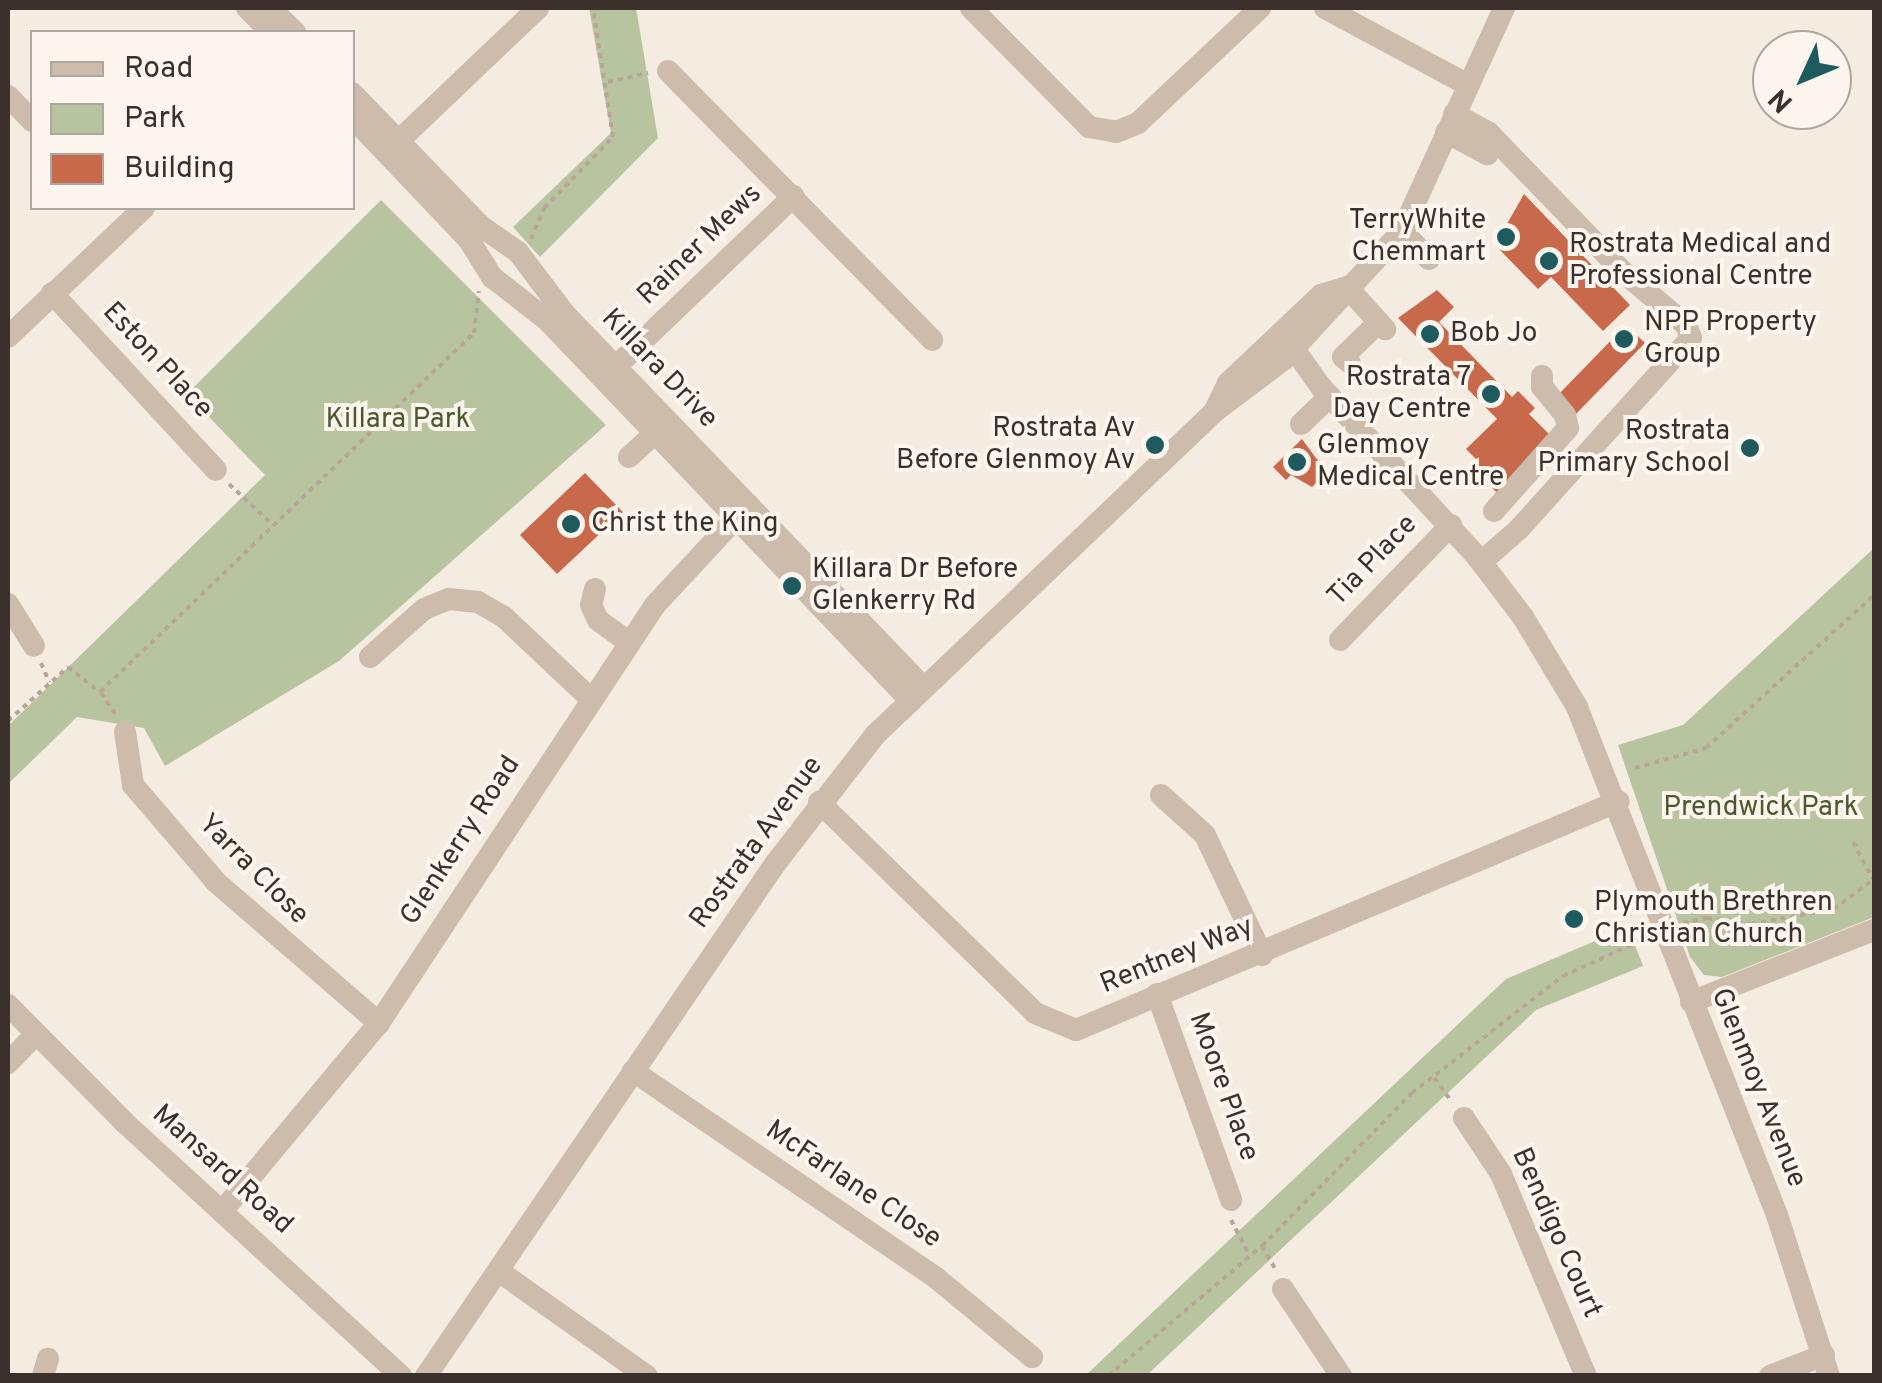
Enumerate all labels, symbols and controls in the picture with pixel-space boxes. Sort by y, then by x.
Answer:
legend [30,30,355,210]
north arrow [1752,30,1852,130]
text: Road [124,51,193,88]
text: N [1762,80,1802,119]
text: Park [124,101,186,138]
text: Building [124,151,235,188]
street label: Rainer Mews [631,178,769,312]
place label: TerryWhite Chemmart [1349,204,1486,270]
marker: TerryWhite Chemmart [1495,226,1517,248]
place label: Rostrata Medical and Professional Centre [1569,228,1831,294]
marker: Rostrata Medical and Professional Centre [1538,250,1560,272]
street label: Eston Place [95,296,219,426]
street label: Killara Drive [594,302,724,436]
place label: NPP Property Group [1644,306,1817,372]
place label: Bob Jo [1450,317,1537,351]
marker: Bob Jo [1419,323,1441,345]
marker: NPP Property Group [1613,328,1635,350]
place label: Rostrata 7 Day Centre [1333,361,1471,427]
marker: Rostrata 7 Day Centre [1480,383,1502,405]
park label: Killara Park [326,403,470,437]
place label: Rostrata Av Before Glenmoy Av [895,412,1135,478]
place label: Rostrata Primary School [1538,415,1730,481]
place label: Glenmoy Medical Centre [1317,429,1504,495]
marker: Rostrata Av Before Glenmoy Av [1144,434,1166,456]
marker: Rostrata Primary School [1739,437,1761,459]
marker: Glenmoy Medical Centre [1286,451,1308,473]
place label: Christ the King [591,507,779,541]
street label: Tia Place [1321,508,1425,614]
marker: Christ the King [560,513,582,535]
place label: Killara Dr Before Glenkerry Rd [812,553,1018,619]
marker: Killara Dr Before Glenkerry Rd [781,575,803,597]
street label: Glenkerry Road [394,750,528,932]
street label: Rostrata Avenue [683,750,831,936]
park label: Prendwick Park [1663,791,1859,825]
street label: Yarra Close [191,808,315,932]
place label: Plymouth Brethren Christian Church [1594,886,1833,952]
marker: Plymouth Brethren Christian Church [1563,908,1585,930]
street label: Rentney Way [1095,910,1259,1002]
street label: Glenmoy Avenue [1703,983,1813,1193]
street label: Moore Place [1181,1008,1265,1166]
street label: Mansard Road [145,1098,299,1242]
street label: McFarlane Close [759,1114,947,1256]
street label: Bendigo Court [1504,1143,1608,1323]

